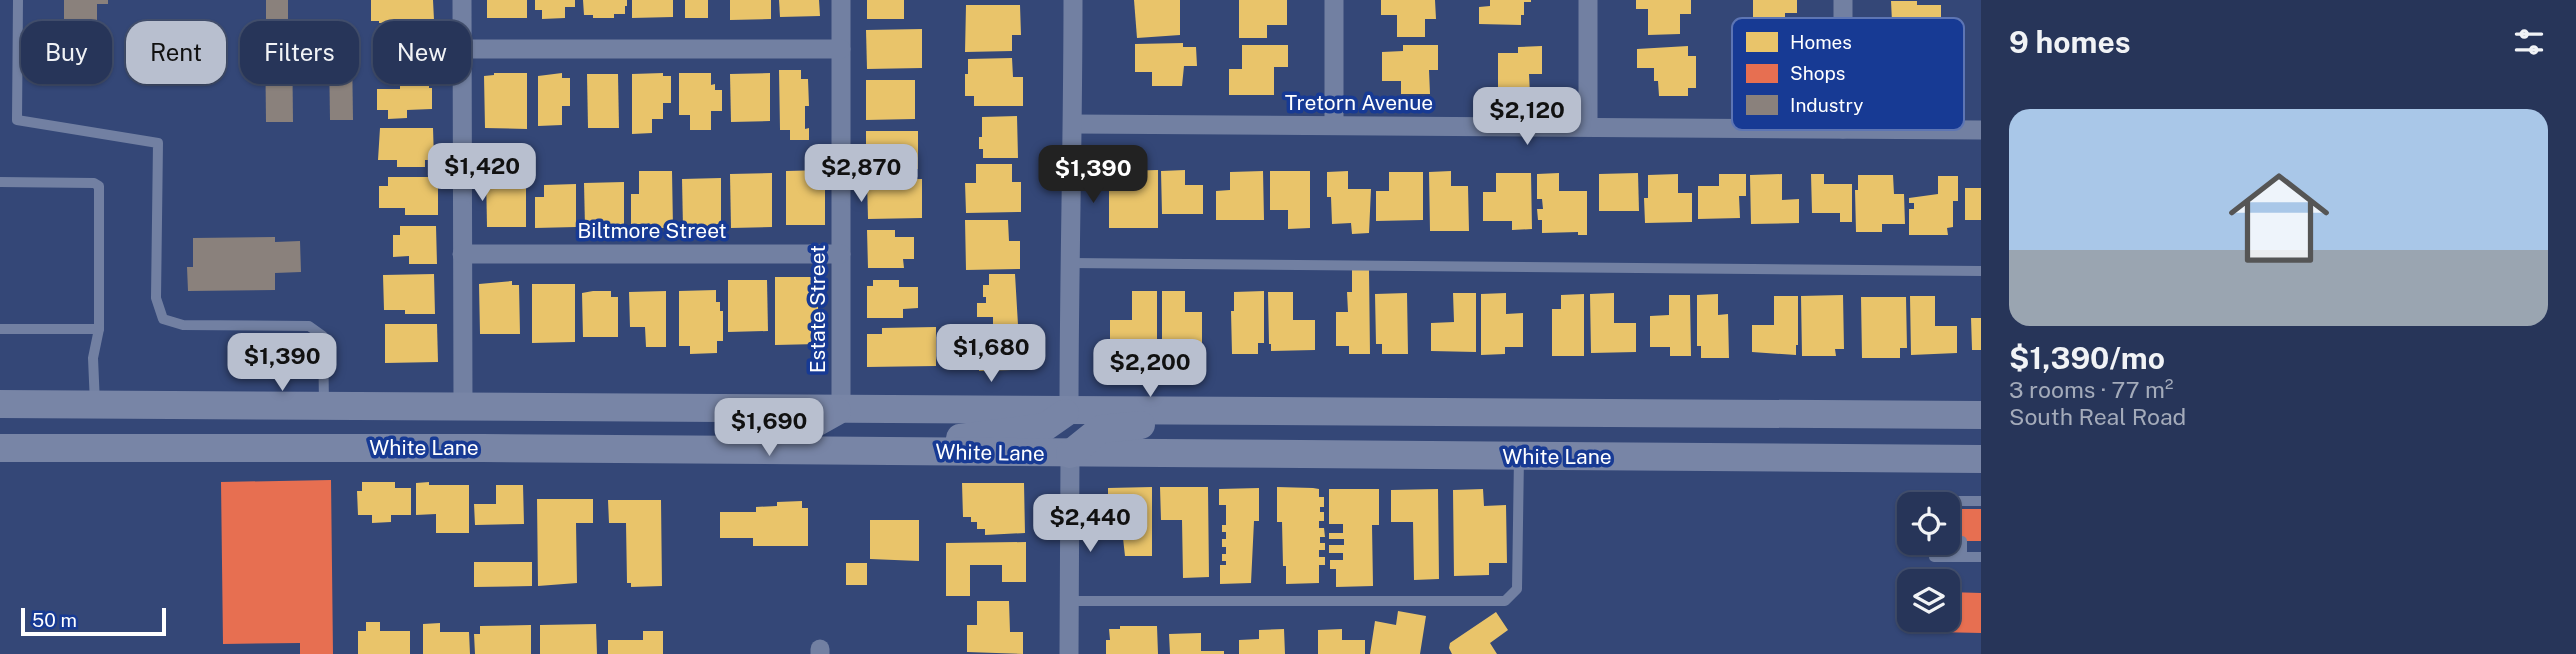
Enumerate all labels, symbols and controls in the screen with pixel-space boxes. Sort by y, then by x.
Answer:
legend [1732,18,1964,130]
chip: Buy [21,21,112,84]
chip: Rent [126,21,226,84]
chip: Filters [240,21,359,84]
chip: New [373,21,471,84]
icon: filters [2510,23,2548,61]
text: 9 homes [2009,24,2131,60]
text: Homes [1790,31,1852,53]
text: Shops [1790,62,1845,84]
pin: $2,120 [1470,88,1584,147]
street label: Tretorn Avenue [1285,90,1433,115]
text: Industry [1790,94,1863,116]
text: $2,120 [1489,96,1565,123]
pin: $1,420 [425,144,539,203]
pin: $2,870 [804,144,918,204]
pin: $1,390 [1036,146,1150,205]
text: $1,420 [444,152,520,179]
text: $2,870 [821,153,901,180]
text: $1,390 [1055,154,1132,181]
icon: home [2216,155,2342,281]
street label: Biltmore Street [577,218,727,243]
street label: Estate Street [805,245,830,373]
pin: $1,680 [934,324,1048,384]
text: $1,680 [952,333,1030,360]
pin: $1,390 [225,334,339,393]
pin: $2,200 [1093,340,1207,399]
text: $1,390/mo [2009,340,2165,376]
text: $1,390 [244,342,321,369]
text: $2,200 [1109,348,1191,375]
text: 3 rooms · 77 m² [2009,376,2173,403]
pin: $1,690 [712,398,826,458]
text: South Real Road [2009,403,2186,430]
text: $1,690 [731,407,807,434]
street label: White Lane [369,435,479,460]
street label: White Lane [935,439,1045,466]
street label: White Lane [1502,444,1612,469]
map controls [1897,492,1960,632]
button: locate [1897,492,1960,555]
pin: $2,440 [1033,494,1147,554]
text: $2,440 [1049,503,1131,530]
button: layers [1897,569,1960,632]
scale bar [21,605,166,637]
text: 50 m [32,609,77,631]

